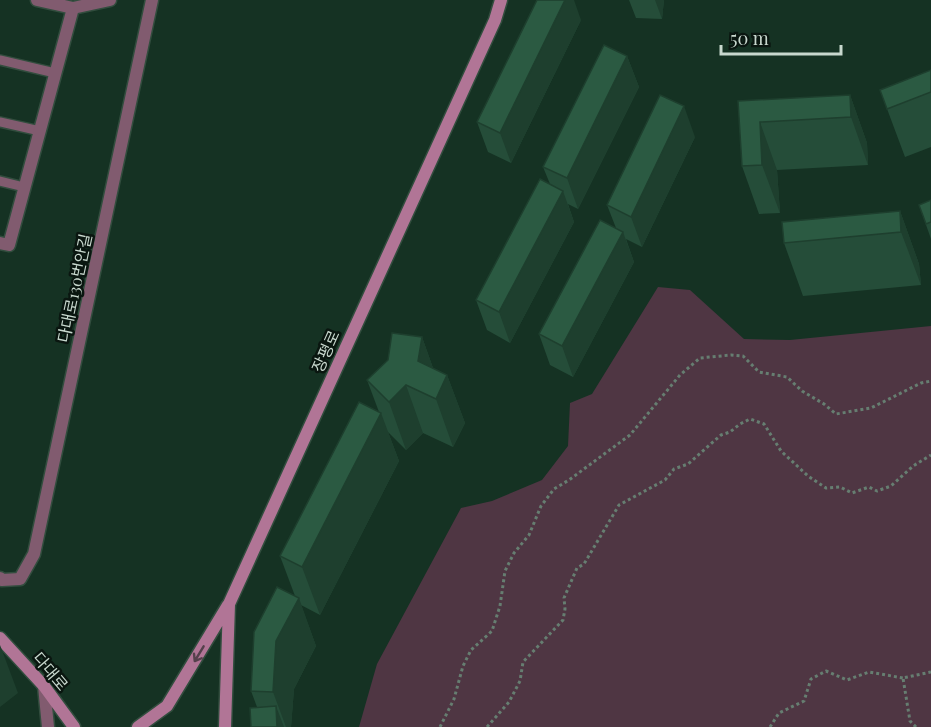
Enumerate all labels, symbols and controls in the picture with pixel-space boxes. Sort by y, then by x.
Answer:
scale bar [721,18,841,56]
text: 50 m [730,26,769,50]
street label: 다대로130번안길 [52,232,96,344]
street label: 장평로 [306,326,344,375]
one-way arrow [192,645,204,662]
street label: 다대로 [29,647,73,695]

